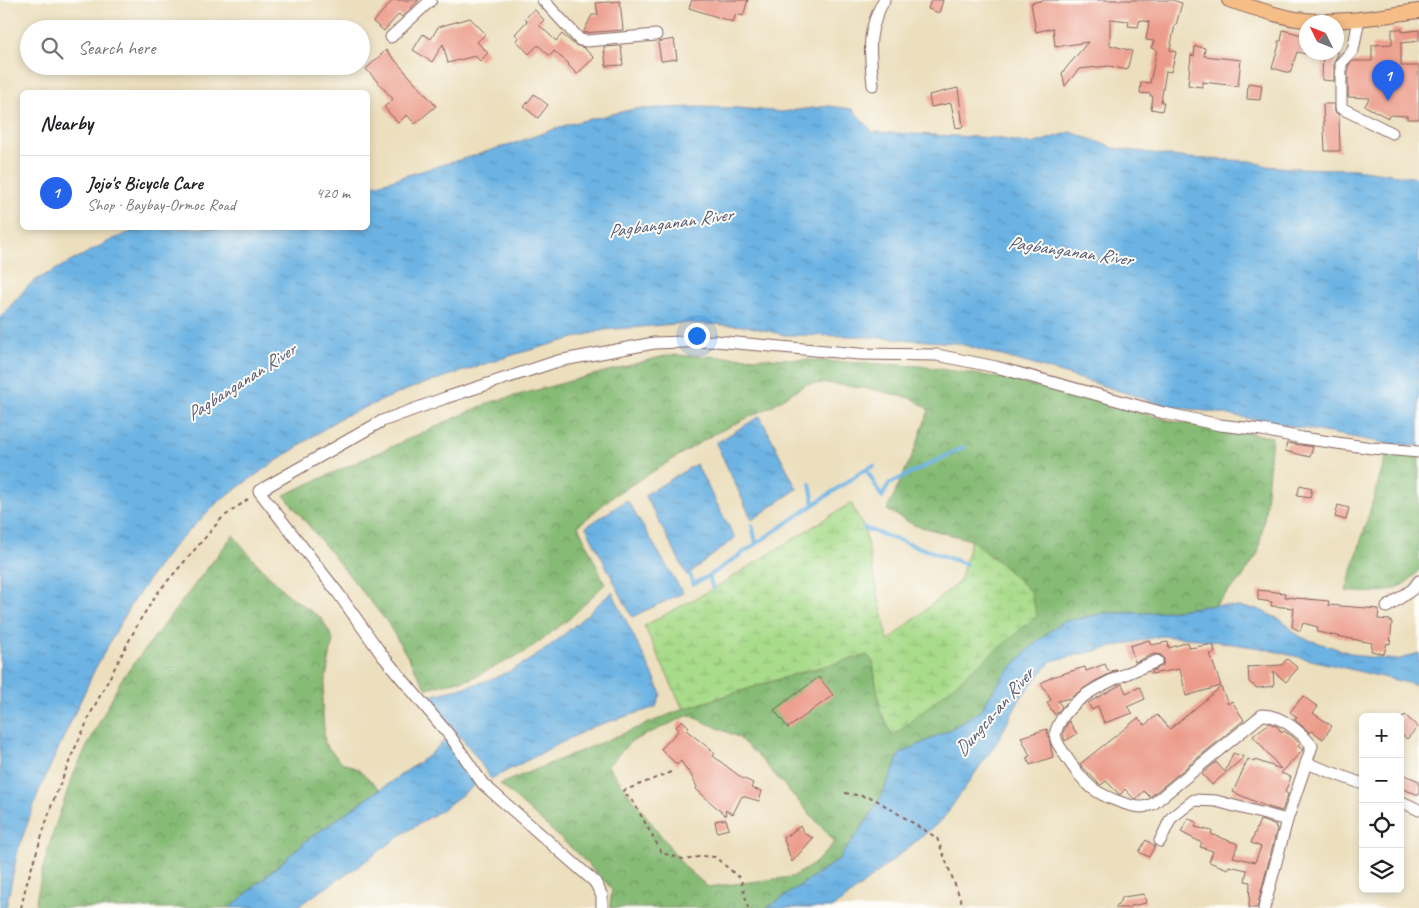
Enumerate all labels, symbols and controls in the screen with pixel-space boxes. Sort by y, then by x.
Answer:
north arrow [1299,15,1344,60]
search box [20,20,370,75]
icon: search [38,34,66,62]
text: Search here [78,36,155,60]
pin: 1 [1372,60,1404,101]
text: Nearby [40,110,93,136]
text: Jojo's Bicycle Care [87,171,203,195]
text: 1 [52,183,60,203]
text: 420 m [316,183,350,203]
text: Shop · Baybay-Ormoc Road [87,195,235,215]
water label: Pagbanganan River [606,202,737,244]
water label: Pagbanganan River [1006,230,1137,272]
your location [684,323,710,349]
water label: Pagbanganan River [182,336,303,426]
water label: Dungca-an River [949,661,1041,761]
map controls [1359,713,1404,893]
button: + [1359,713,1404,758]
button: − [1359,758,1404,803]
button: locate [1359,803,1404,848]
button: layers [1359,848,1404,893]

